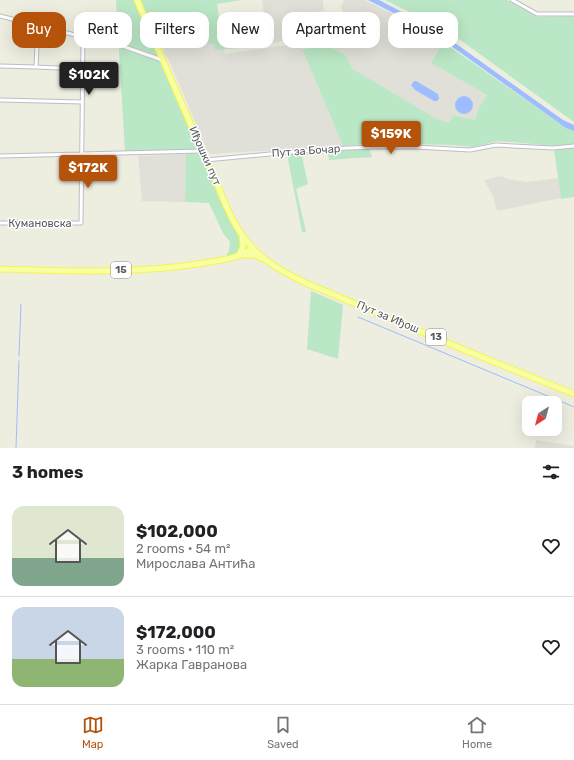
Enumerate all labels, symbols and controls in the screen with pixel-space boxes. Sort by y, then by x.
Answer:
chip: Buy [12,12,66,48]
chip: Rent [74,12,132,48]
chip: Filters [140,12,209,48]
chip: New [217,12,274,48]
chip: Apartment [282,12,380,48]
chip: House [388,12,458,48]
pin: $102K [61,62,117,96]
text: $102K [68,67,110,82]
pin: $159K [363,121,419,155]
street label: Иђошки пут [186,124,224,188]
text: $159K [371,126,411,141]
street label: Пут за Бочар [271,142,341,160]
pin: $172K [60,155,116,189]
text: $172K [68,160,108,175]
street label: Кумановска [8,217,72,230]
road number: 15 [111,262,131,278]
street label: Пут за Иђош [355,298,421,336]
road number: 13 [426,329,446,345]
north arrow [522,396,562,436]
map controls [522,396,562,436]
icon: filters [540,461,562,483]
text: 3 homes [12,462,83,482]
text: $102,000 [136,521,218,541]
icon: home [44,522,92,570]
icon: heart [540,535,562,557]
text: 2 rooms · 54 m² [136,541,230,556]
text: Мирослава Антића [136,556,255,571]
text: $172,000 [136,622,216,642]
icon: home [44,623,92,671]
icon: heart [540,636,562,658]
text: 3 rooms · 110 m² [136,642,234,657]
text: Жарка Гавранова [136,657,247,672]
tab: Map [82,714,104,751]
tab: Saved [267,714,299,751]
tab: Home [462,714,492,751]

